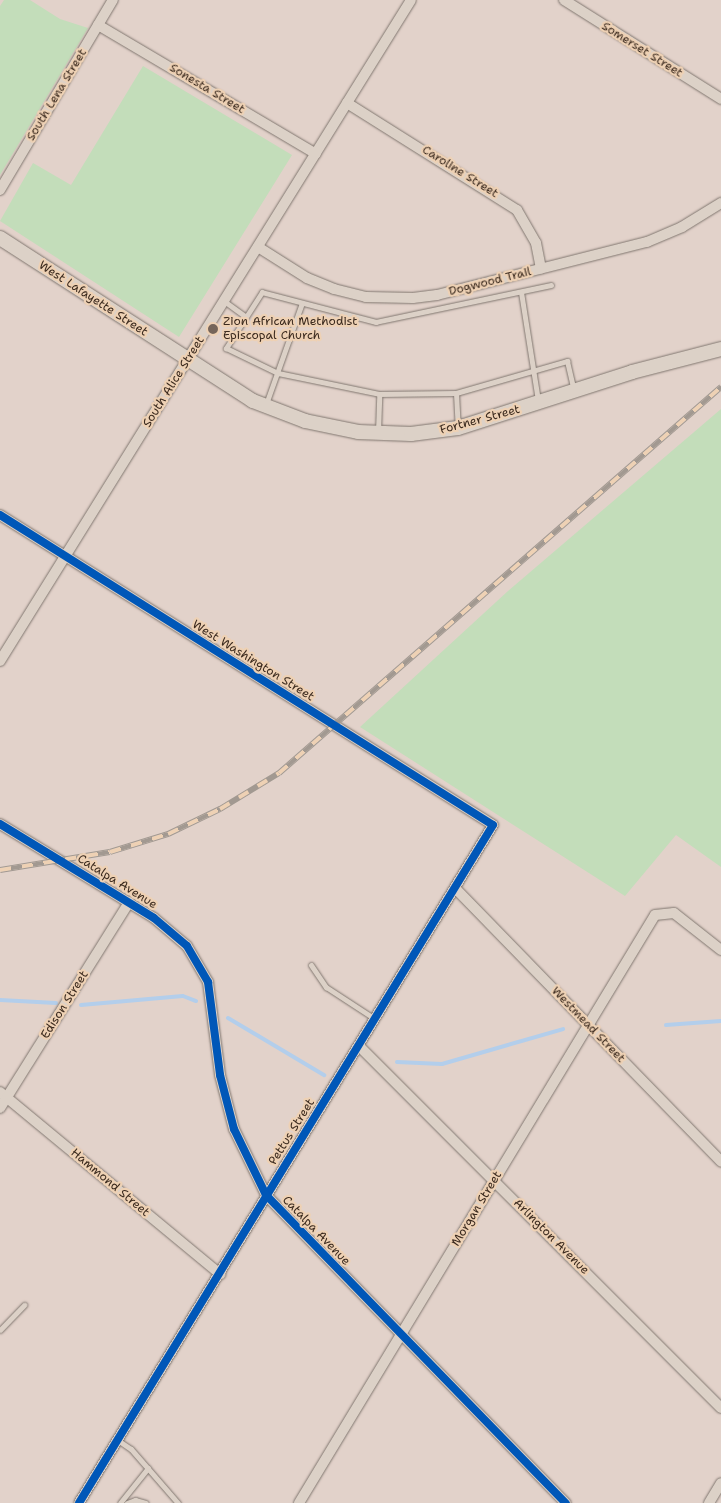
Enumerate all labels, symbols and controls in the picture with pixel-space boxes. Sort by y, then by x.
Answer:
street label: Somerset Street [599,19,685,81]
street label: South Lena Street [24,47,90,143]
street label: Sonesta Street [167,61,247,117]
street label: Caroline Street [419,143,501,201]
street label: West Lafayette Street [36,258,150,340]
street label: Dogwood Trail [447,265,533,299]
place label: Zion African Methodist Episcopal Church [223,315,358,343]
marker: Zion African Methodist Episcopal Church [207,323,219,335]
street label: South Alice Street [140,334,208,430]
street label: Fortner Street [438,402,522,438]
street label: West Washington Street [189,618,317,704]
street label: Catalpa Avenue [75,852,159,912]
street label: Edison Street [38,968,92,1042]
street label: Westmead Street [548,984,628,1066]
street label: Pettus Street [266,1096,318,1168]
street label: Hammond Street [68,1146,152,1220]
street label: Morgan Street [449,1169,505,1249]
street label: Catalpa Avenue [279,1193,353,1269]
street label: Arlington Avenue [510,1196,592,1278]

